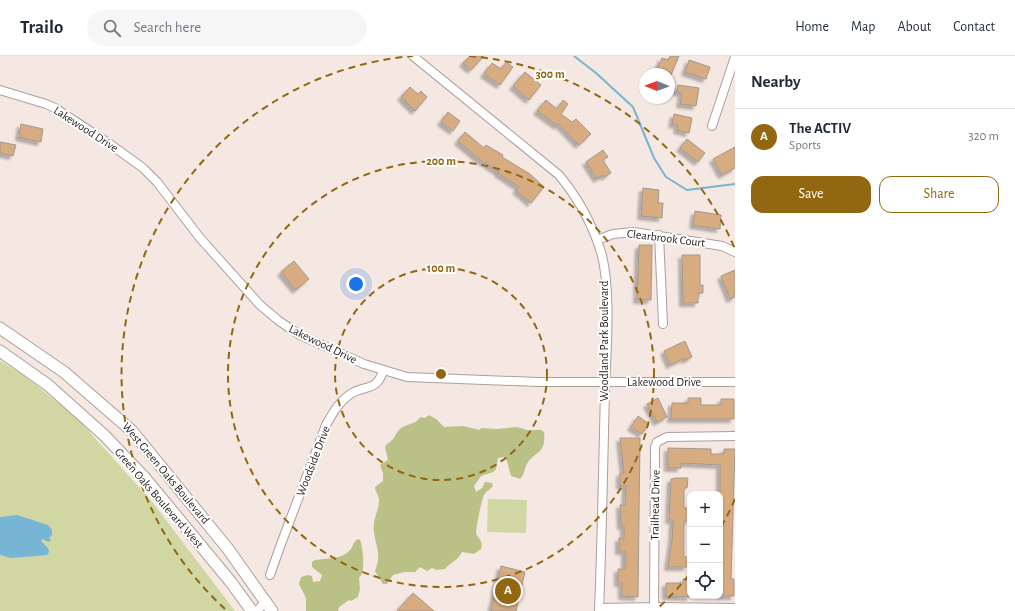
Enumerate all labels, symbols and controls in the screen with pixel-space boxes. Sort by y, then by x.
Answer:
search box [87,10,367,46]
icon: search [101,17,123,39]
text: Trailo [20,18,63,37]
text: Search here [133,20,201,35]
text: Home [795,20,829,34]
text: Map [851,20,875,34]
text: About [897,20,931,34]
text: Contact [953,20,995,34]
text: 300 m [535,68,565,80]
north arrow [639,68,675,104]
text: Nearby [751,73,801,90]
street label: Lakewood Drive [52,104,120,154]
text: The ACTIV [789,121,851,136]
text: A [760,130,768,143]
text: 320 m [968,130,999,143]
text: Sports [789,139,821,152]
text: 200 m [426,155,456,167]
button: Save [751,176,871,213]
button: Share [879,176,999,213]
street label: Clearbrook Court [626,227,706,249]
text: 100 m [427,262,455,274]
your location [346,274,366,294]
street label: Woodland Park Boulevard [598,281,610,401]
street label: Lakewood Drive [287,322,359,366]
centre of rings [434,367,448,381]
street label: Lakewood Drive [627,376,701,388]
street label: West Green Oaks Boulevard [120,420,212,526]
street label: Woodside Drive [294,424,332,498]
street label: Green Oaks Boulevard West [112,446,206,550]
street label: Trailhead Drive [648,470,662,540]
map controls [687,491,723,599]
button: + [687,491,723,527]
button: − [687,527,723,563]
button: locate [687,563,723,599]
pin: A [495,576,521,606]

